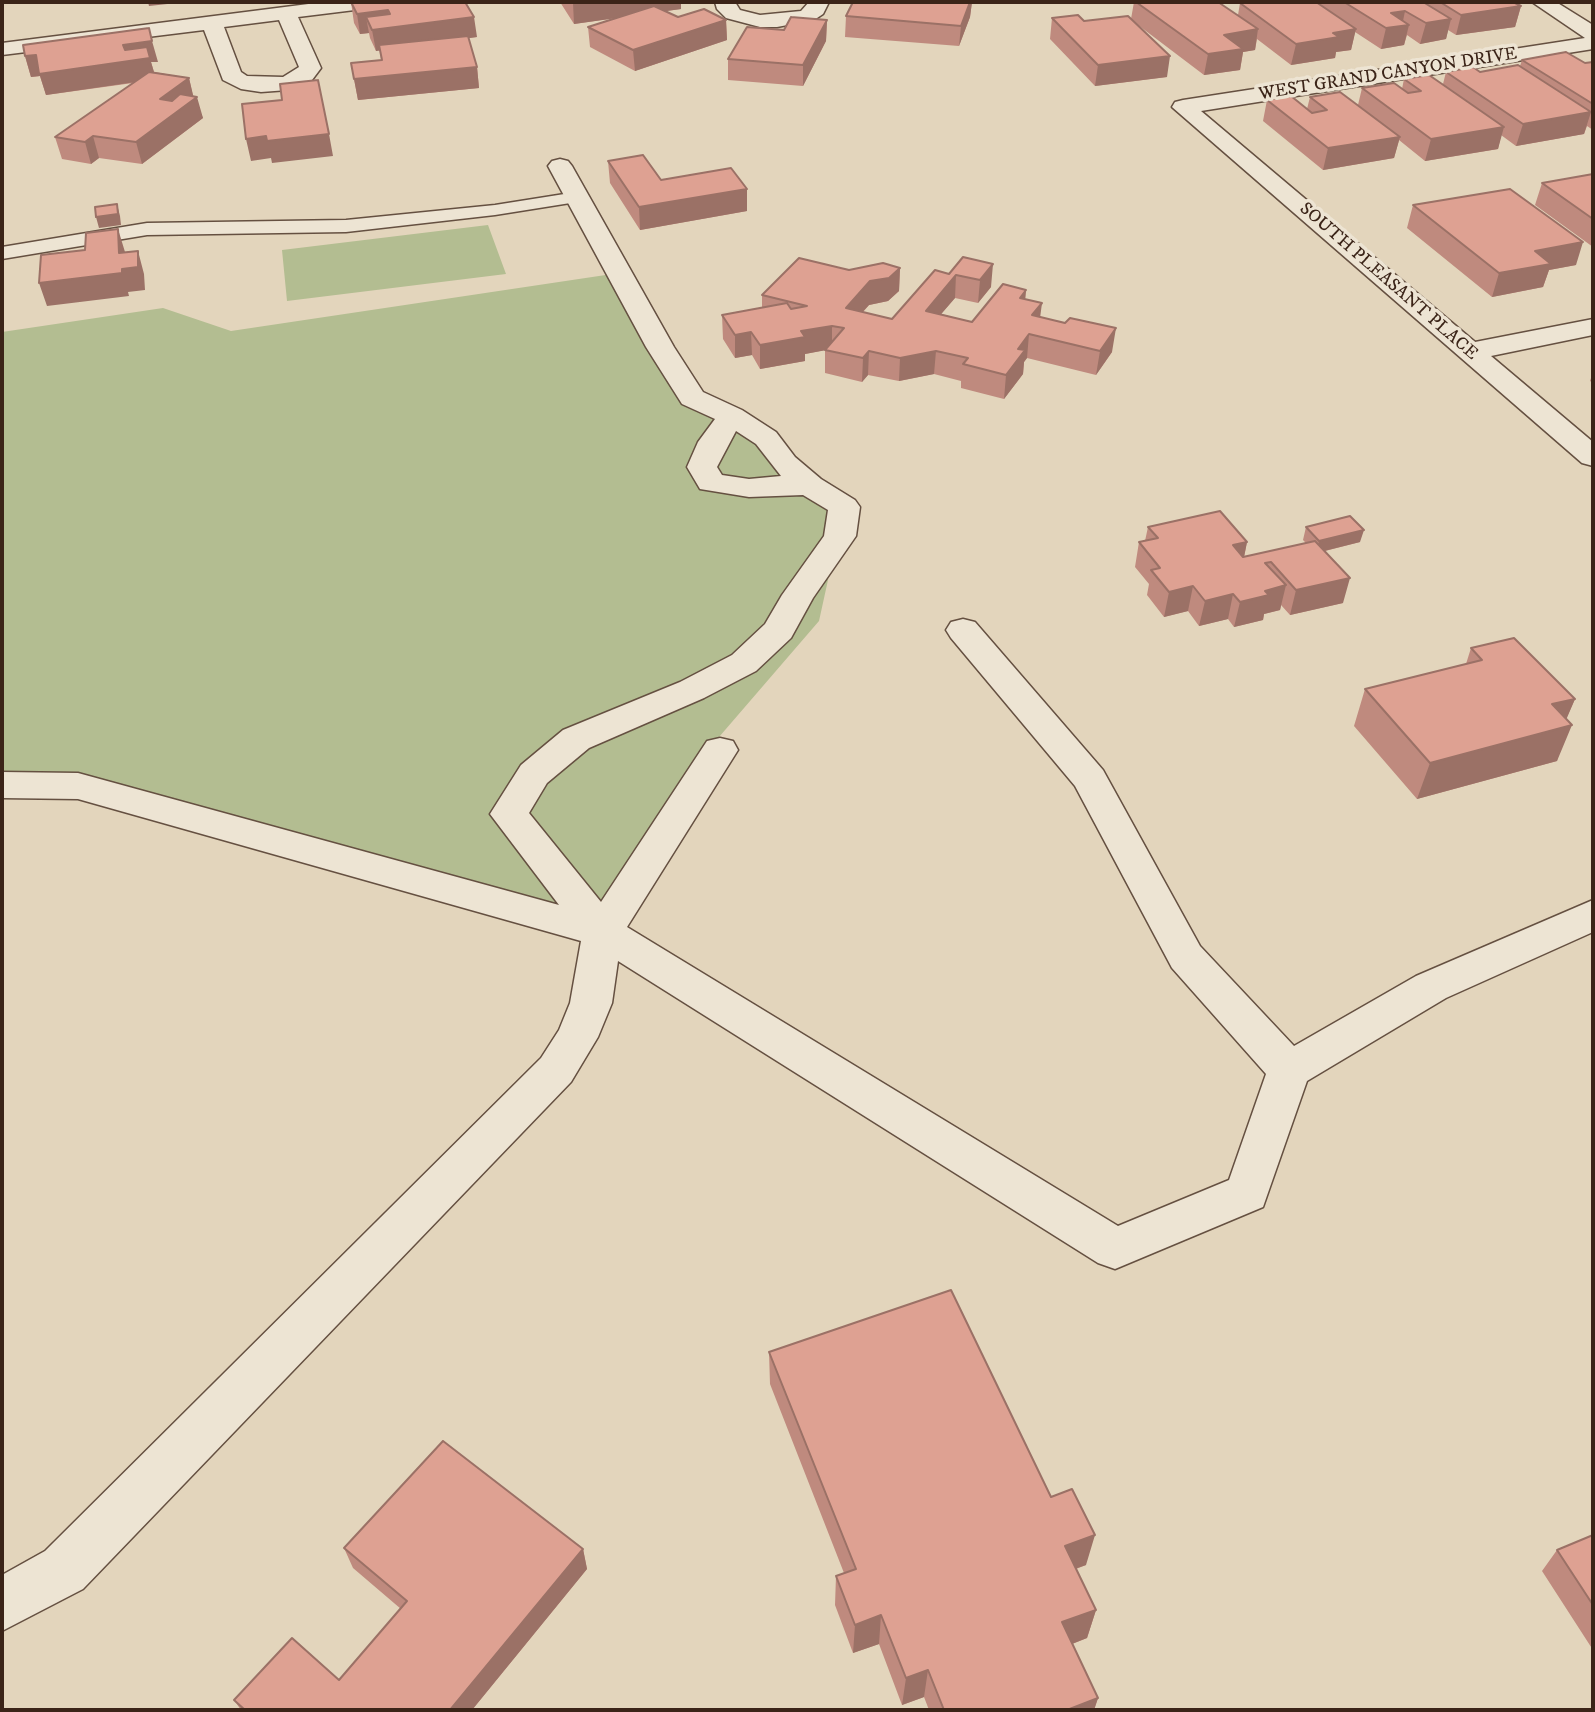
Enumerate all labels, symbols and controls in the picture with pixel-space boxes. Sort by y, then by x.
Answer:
street label: WEST GRAND CANYON DRIVE [1257,44,1519,106]
street label: SOUTH PLEASANT PLACE [1294,199,1482,365]

